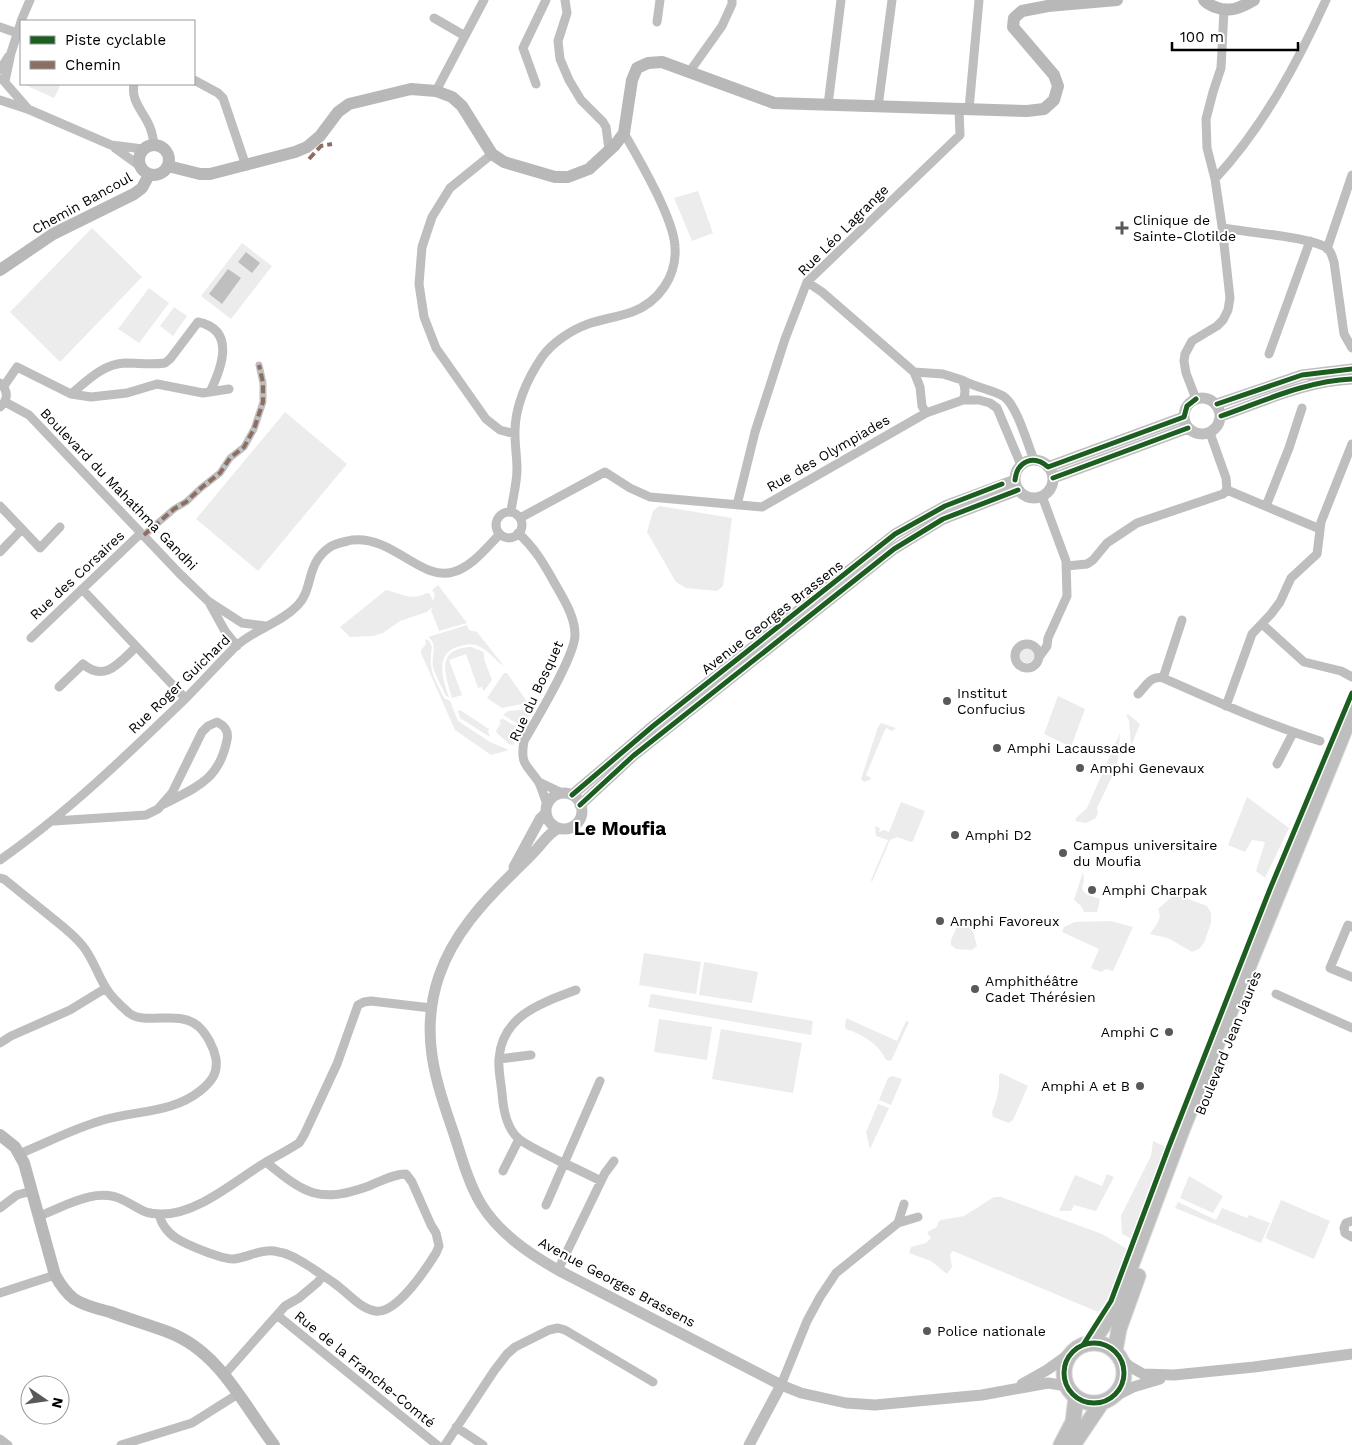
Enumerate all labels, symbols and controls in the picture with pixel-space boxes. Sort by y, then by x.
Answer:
legend [20,20,195,85]
scale bar [1172,20,1298,52]
text: 100 m [1180,28,1224,46]
text: Piste cyclable [65,31,166,49]
text: Chemin [65,56,121,74]
street label: Chemin Bancoul [29,169,135,237]
street label: Rue Léo Lagrange [794,181,892,279]
place label: Clinique de Sainte-Clotilde [1133,212,1236,244]
marker: Clinique de Sainte-Clotilde [1115,221,1129,235]
street label: Boulevard du Mahathma Gandhi [37,405,201,573]
street label: Rue des Olympiades [764,411,892,495]
street label: Rue des Corsaires [27,527,127,623]
street label: Avenue Georges Brassens [698,557,846,677]
street label: Rue Roger Guichard [125,631,233,737]
street label: Rue du Bosquet [506,638,566,744]
place label: Institut Confucius [957,685,1025,717]
marker: Institut Confucius [941,695,953,707]
place label: Amphi Lacaussade [1007,740,1136,756]
marker: Amphi Lacaussade [991,742,1003,754]
place label: Amphi Genevaux [1090,760,1204,776]
marker: Amphi Genevaux [1074,762,1086,774]
district label: Le Moufia [574,817,666,840]
place label: Amphi D2 [965,827,1032,843]
marker: Amphi D2 [949,829,961,841]
place label: Campus universitaire du Moufia [1073,837,1217,869]
marker: Campus universitaire du Moufia [1057,847,1069,859]
place label: Amphi Charpak [1102,882,1207,898]
marker: Amphi Charpak [1086,884,1098,896]
place label: Amphi Favoreux [950,913,1059,929]
marker: Amphi Favoreux [934,915,946,927]
street label: Boulevard Jean Jaurès [1192,969,1264,1117]
place label: Amphithéâtre Cadet Thérésien [985,973,1096,1005]
marker: Amphithéâtre Cadet Thérésien [969,983,981,995]
place label: Amphi C [1101,1024,1159,1040]
marker: Amphi C [1163,1026,1175,1038]
place label: Amphi A et B [1041,1078,1130,1094]
marker: Amphi A et B [1134,1080,1146,1092]
street label: Avenue Georges Brassens [536,1234,698,1330]
street label: Rue de la Franche-Comté [292,1307,438,1431]
place label: Police nationale [937,1323,1046,1339]
marker: Police nationale [921,1325,933,1337]
north arrow [20,1375,70,1425]
text: N [49,1396,67,1410]

